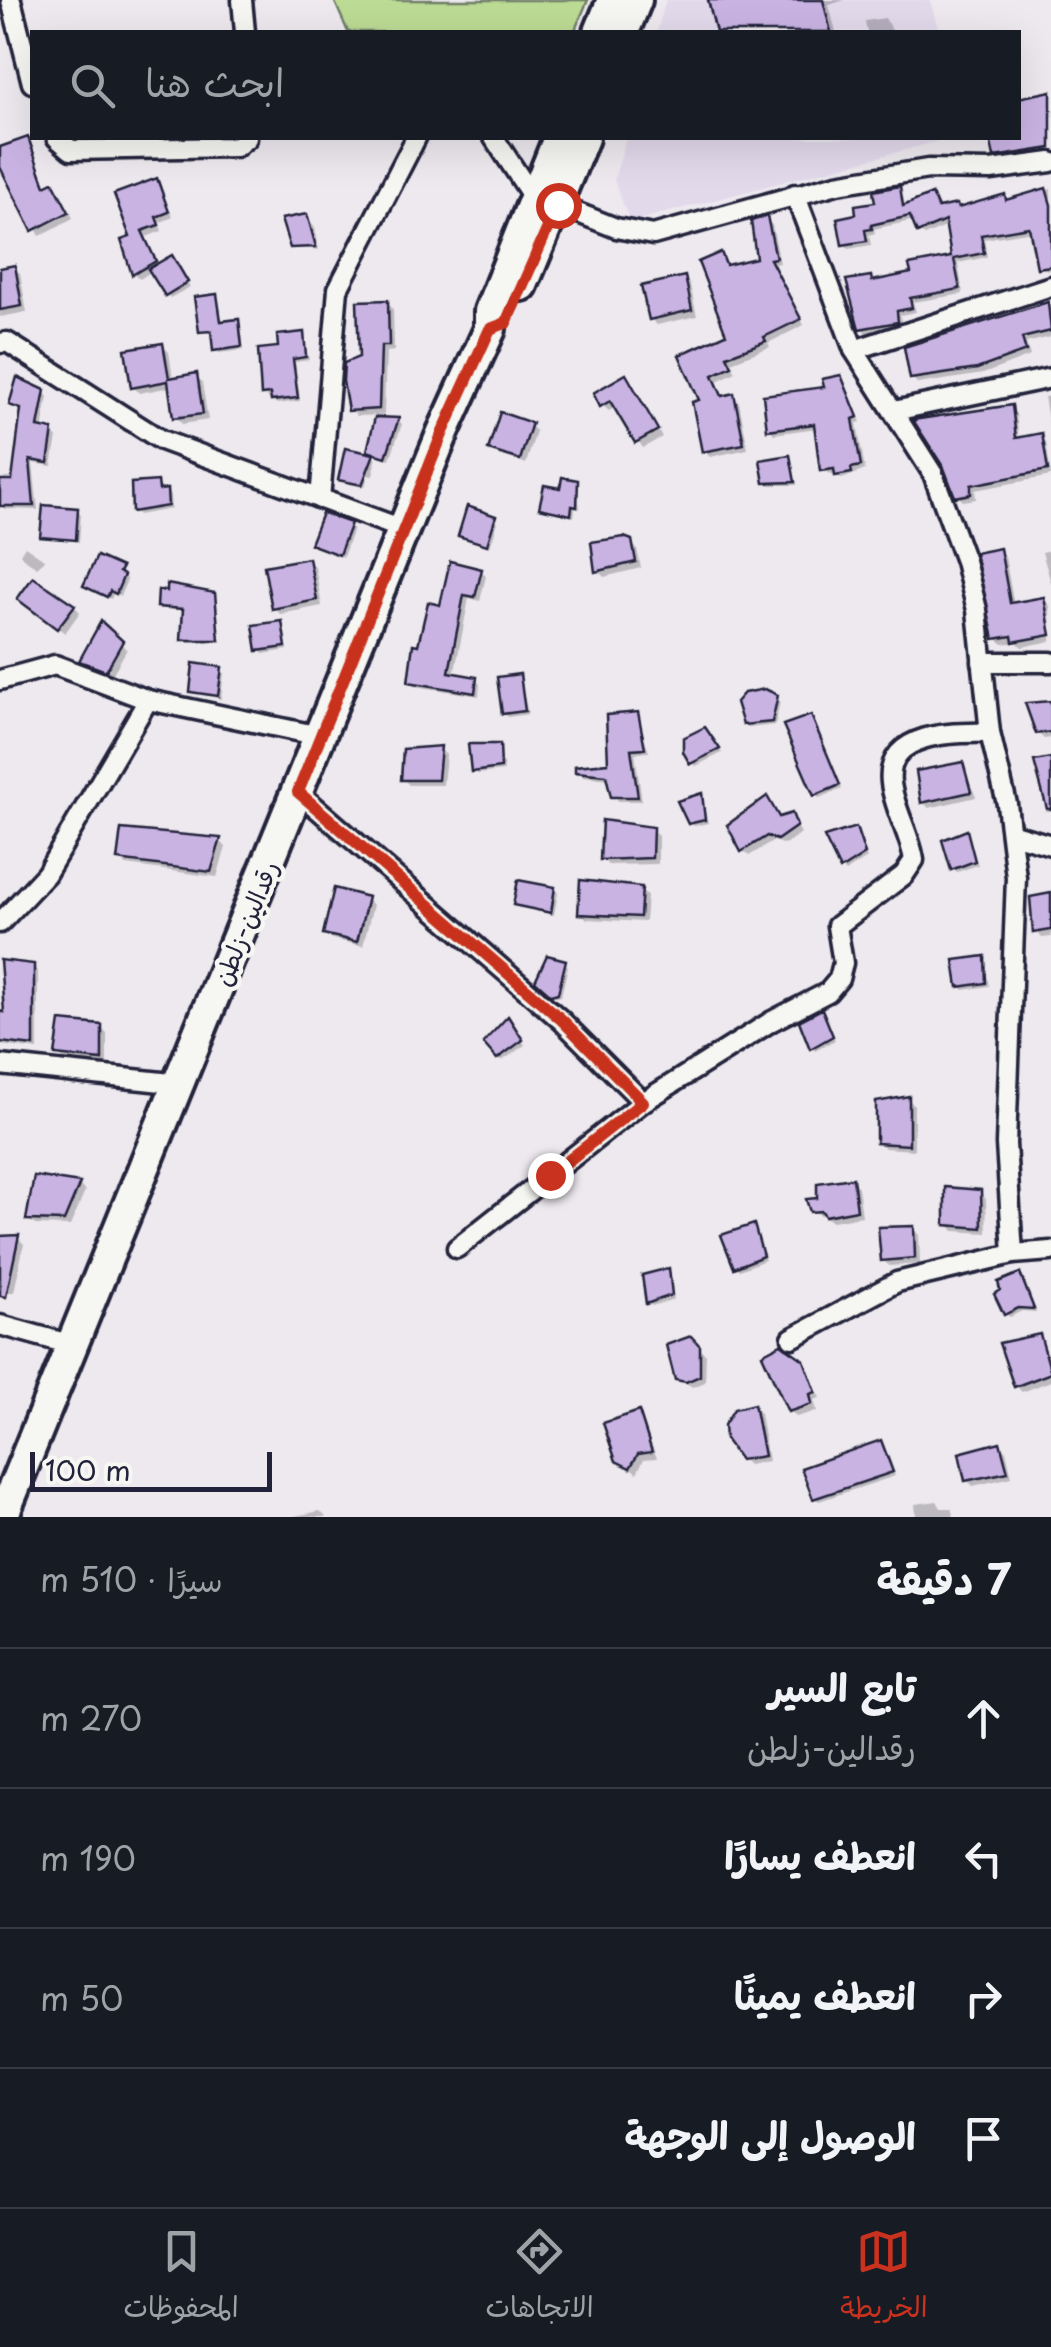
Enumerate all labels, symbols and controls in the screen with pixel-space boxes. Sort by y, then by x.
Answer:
search box [30,30,1021,140]
text: ابحث هنا [145,53,284,110]
icon: search [65,58,120,113]
route start [536,183,582,229]
street label: رقدالين-زلطن [203,855,287,991]
route end [528,1153,574,1199]
scale bar [30,1447,272,1492]
text: 100 m [45,1448,131,1491]
text: 7 دقيقة [877,1546,1011,1609]
text: سيرًا · 510 m [40,1555,223,1603]
text: تابع السير [768,1658,916,1715]
icon: ahead [956,1691,1011,1746]
text: 270 m [40,1694,142,1742]
text: رقدالين-زلطن [747,1723,916,1771]
text: انعطف يسارًا [724,1826,916,1883]
icon: left [956,1831,1011,1886]
text: 190 m [40,1834,136,1882]
text: انعطف يمينًا [734,1966,916,2023]
icon: right [956,1971,1011,2026]
text: 50 m [40,1974,123,2022]
text: الوصول إلى الوجهة [624,2106,916,2163]
icon: arrive [956,2111,1011,2166]
tab: المحفوظات [123,2224,239,2332]
tab: الاتجاهات [485,2224,594,2332]
tab: الخريطة [840,2224,928,2332]

